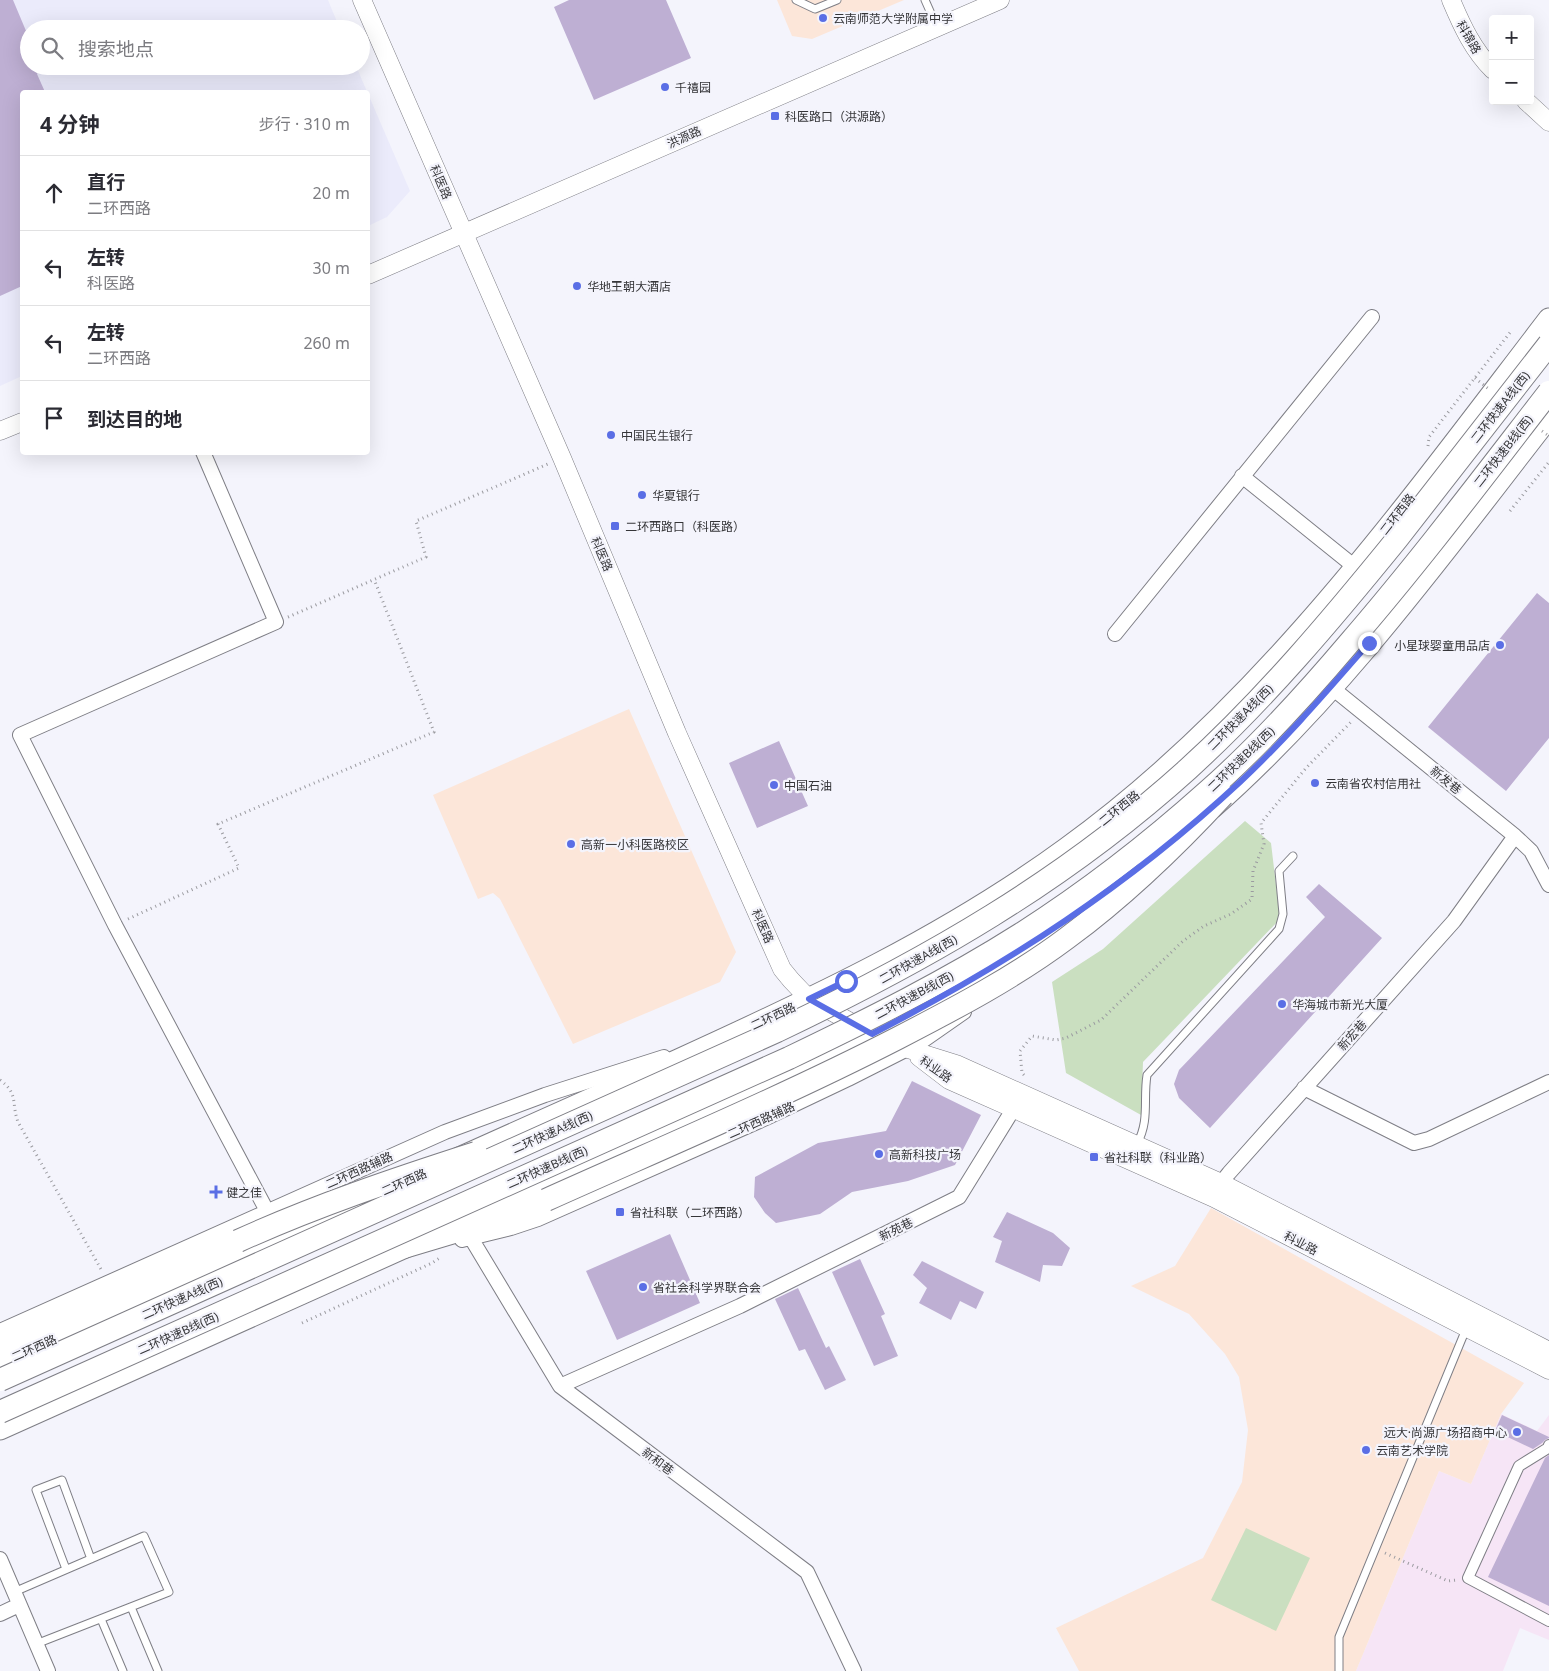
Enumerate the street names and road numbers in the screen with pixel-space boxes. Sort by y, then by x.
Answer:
street label: 科锦路 [1453,17,1485,57]
street label: 洪源路 [664,122,704,152]
street label: 科医路 [426,162,456,202]
street label: 二环快速A线(西) [1467,367,1534,446]
street label: 二环快速B线(西) [1470,411,1537,491]
street label: 二环西路 [1376,490,1418,538]
street label: 科医路 [587,534,617,574]
street label: 二环快速A线(西) [1203,680,1277,754]
street label: 二环快速B线(西) [1204,722,1278,795]
street label: 新发巷 [1427,762,1465,798]
street label: 二环西路 [1095,786,1143,830]
street label: 科医路 [748,906,778,946]
street label: 二环快速A线(西) [876,930,960,987]
street label: 二环快速B线(西) [872,967,957,1023]
street label: 二环西路 [748,998,798,1034]
street label: 新宏巷 [1334,1016,1370,1054]
street label: 科业路 [916,1052,956,1086]
street label: 二环西路辅路 [725,1098,797,1142]
street label: 二环快速A线(西) [509,1106,595,1157]
street label: 二环快速B线(西) [504,1141,591,1192]
street label: 二环西路辅路 [323,1148,395,1192]
street label: 二环西路 [379,1164,429,1200]
street label: 新苑巷 [876,1213,916,1245]
street label: 科业路 [1281,1227,1321,1259]
street label: 二环快速A线(西) [139,1272,225,1323]
street label: 二环快速B线(西) [135,1307,222,1358]
street label: 二环西路 [9,1330,59,1366]
street label: 新和巷 [639,1443,677,1479]

